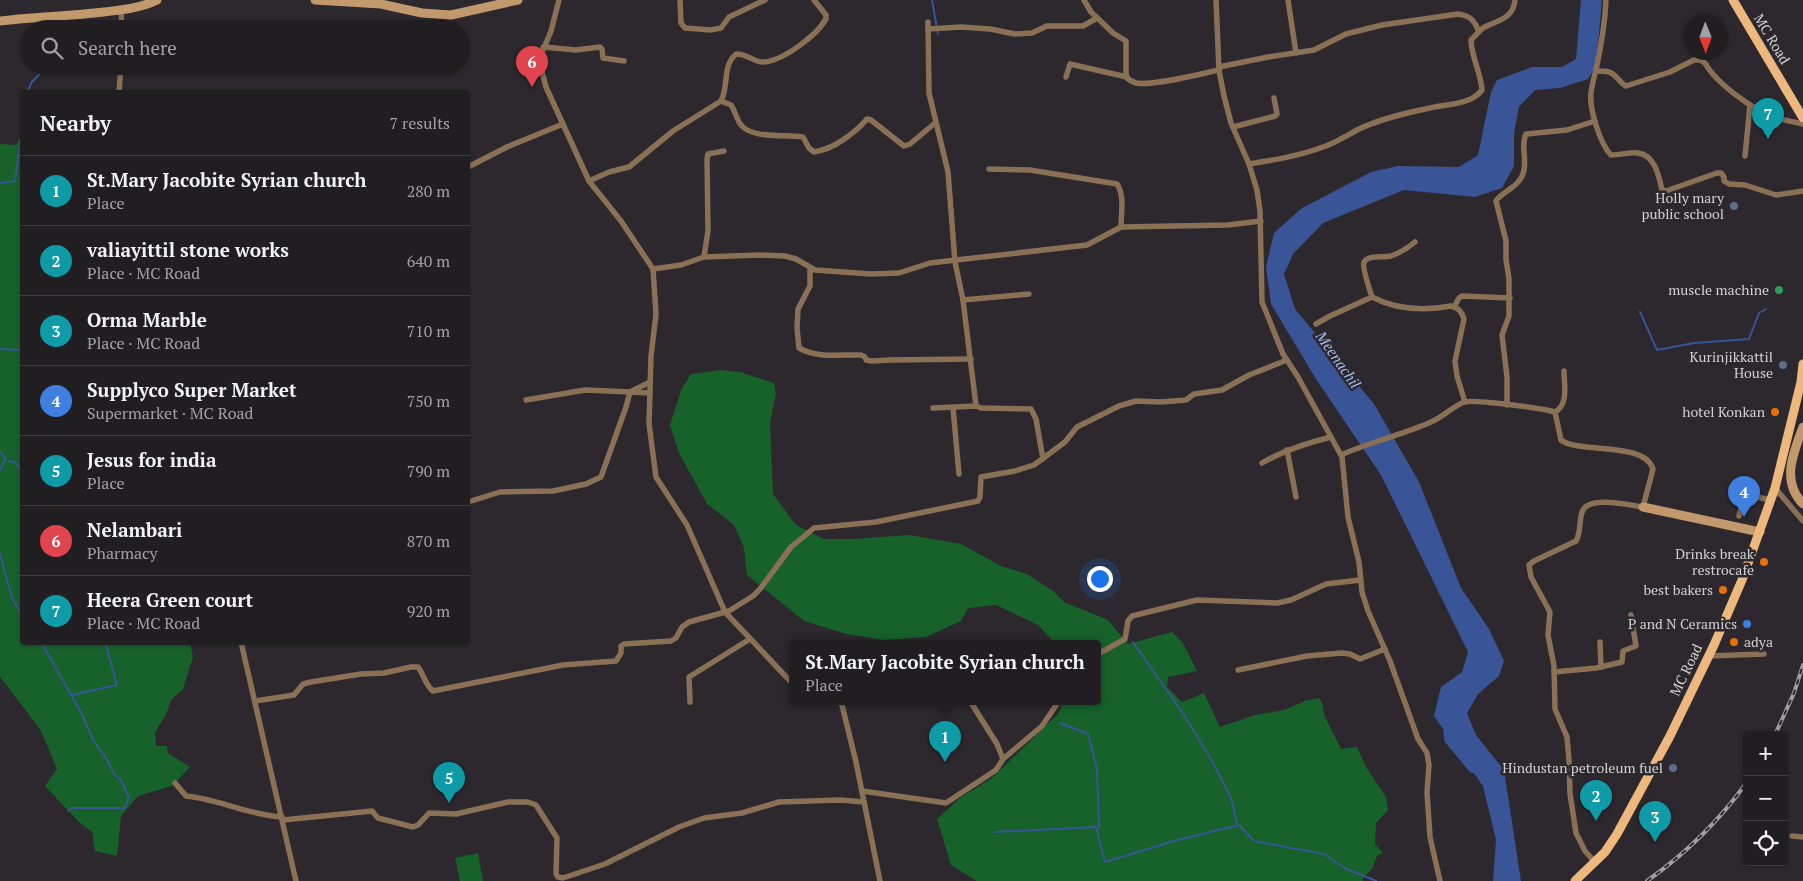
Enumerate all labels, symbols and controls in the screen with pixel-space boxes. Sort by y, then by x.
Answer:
street label: MC Road [1750,10,1795,68]
north arrow [1683,15,1728,60]
search box [20,20,470,75]
icon: search [38,34,66,62]
text: Search here [78,35,177,60]
pin: 6 [516,46,548,87]
pin: 7 [1752,98,1784,139]
text: Nearby [40,109,111,137]
text: 7 results [390,112,450,134]
text: St.Mary Jacobite Syrian church [87,167,367,192]
text: 1 [51,180,61,202]
text: 280 m [407,180,450,202]
place label: Holly mary public school [1642,188,1725,223]
text: Place [87,192,125,214]
marker: Holly mary public school [1728,200,1740,212]
text: valiayittil stone works [87,237,289,262]
text: 2 [51,250,61,272]
text: 640 m [407,250,450,272]
text: Place · MC Road [87,262,200,284]
place label: muscle machine [1668,280,1769,299]
marker: muscle machine [1773,284,1785,296]
text: Orma Marble [87,307,207,332]
text: 3 [51,320,61,342]
text: 710 m [407,320,450,342]
water label: Meenachil [1311,326,1366,393]
text: Place · MC Road [87,332,200,354]
place label: Kurinjikkattil House [1689,347,1773,382]
marker: Kurinjikkattil House [1777,359,1789,371]
text: Supplyco Super Market [87,377,296,402]
text: 4 [51,390,61,412]
text: 750 m [407,390,450,412]
text: Supermarket · MC Road [87,402,253,424]
place label: hotel Konkan [1682,402,1766,421]
marker: hotel Konkan [1769,406,1781,418]
text: Jesus for india [87,447,216,472]
text: 5 [51,460,61,482]
text: 790 m [407,460,450,482]
text: Place [87,472,125,494]
pin: 4 [1728,476,1760,517]
text: Nelambari [87,517,182,542]
text: 6 [51,530,61,552]
text: 870 m [407,530,450,552]
text: Pharmacy [87,542,158,564]
place label: Drinks break restrocafe [1675,544,1755,579]
marker: Drinks break restrocafe [1758,556,1770,568]
your location [1087,566,1113,592]
place label: best bakers [1643,580,1713,599]
marker: best bakers [1717,584,1729,596]
text: Heera Green court [87,587,253,612]
text: 7 [51,600,61,622]
text: 920 m [407,600,450,622]
text: Place · MC Road [87,612,200,634]
place label: P and N Ceramics [1628,614,1737,633]
marker: P and N Ceramics [1741,618,1753,630]
place label: adya [1744,632,1773,651]
marker: adya [1728,636,1740,648]
popup [789,640,1101,705]
street label: MC Road [1665,640,1706,699]
text: St.Mary Jacobite Syrian church [805,649,1085,674]
text: Place [805,674,843,696]
pin: 1 [929,721,961,762]
map controls [1743,731,1788,866]
button: + [1743,731,1788,776]
place label: Hindustan petroleum fuel [1502,758,1663,777]
pin: 5 [433,762,465,803]
marker: Hindustan petroleum fuel [1667,762,1679,774]
button: − [1743,776,1788,821]
pin: 2 [1580,780,1612,821]
pin: 3 [1639,801,1671,842]
button: locate [1743,821,1788,866]

